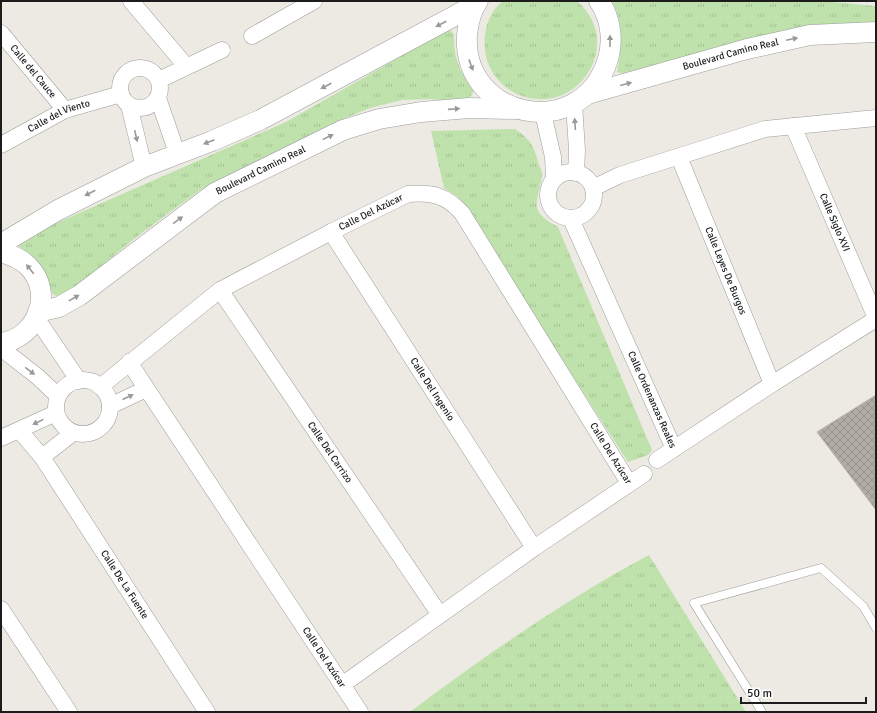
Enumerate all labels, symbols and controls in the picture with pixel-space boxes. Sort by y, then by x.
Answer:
one-way arrow [435,20,446,27]
one-way arrow [607,34,613,47]
street label: Boulevard Camino Real [681,36,780,73]
one-way arrow [786,36,798,42]
street label: Calle del Cauce [7,42,59,101]
one-way arrow [469,59,475,71]
one-way arrow [620,81,632,87]
one-way arrow [320,82,332,89]
street label: Calle del Viento [26,97,91,135]
one-way arrow [448,106,460,113]
one-way arrow [572,118,579,130]
one-way arrow [134,130,140,142]
one-way arrow [323,134,334,141]
one-way arrow [203,139,215,145]
street label: Boulevard Camino Real [214,143,308,198]
one-way arrow [84,190,96,197]
street label: Calle Del Azúcar [337,191,405,233]
street label: Calle Siglo XVI [817,191,853,253]
one-way arrow [173,216,184,225]
street label: Calle Leyes De Burgos [702,225,749,317]
one-way arrow [25,264,34,275]
one-way arrow [68,295,80,302]
street label: Calle Ordenanzas Reales [625,349,679,451]
street label: Calle Del Ingenio [407,356,457,423]
one-way arrow [25,367,36,375]
one-way arrow [122,394,133,400]
one-way arrow [32,419,44,425]
street label: Calle Del Carrizo [305,419,355,485]
street label: Calle Del Azúcar [587,420,634,487]
street label: Calle De La Fuente [98,548,151,621]
street label: Calle Del Azúcar [300,625,348,690]
scale bar [741,679,866,705]
text: 50 m [747,686,772,701]

